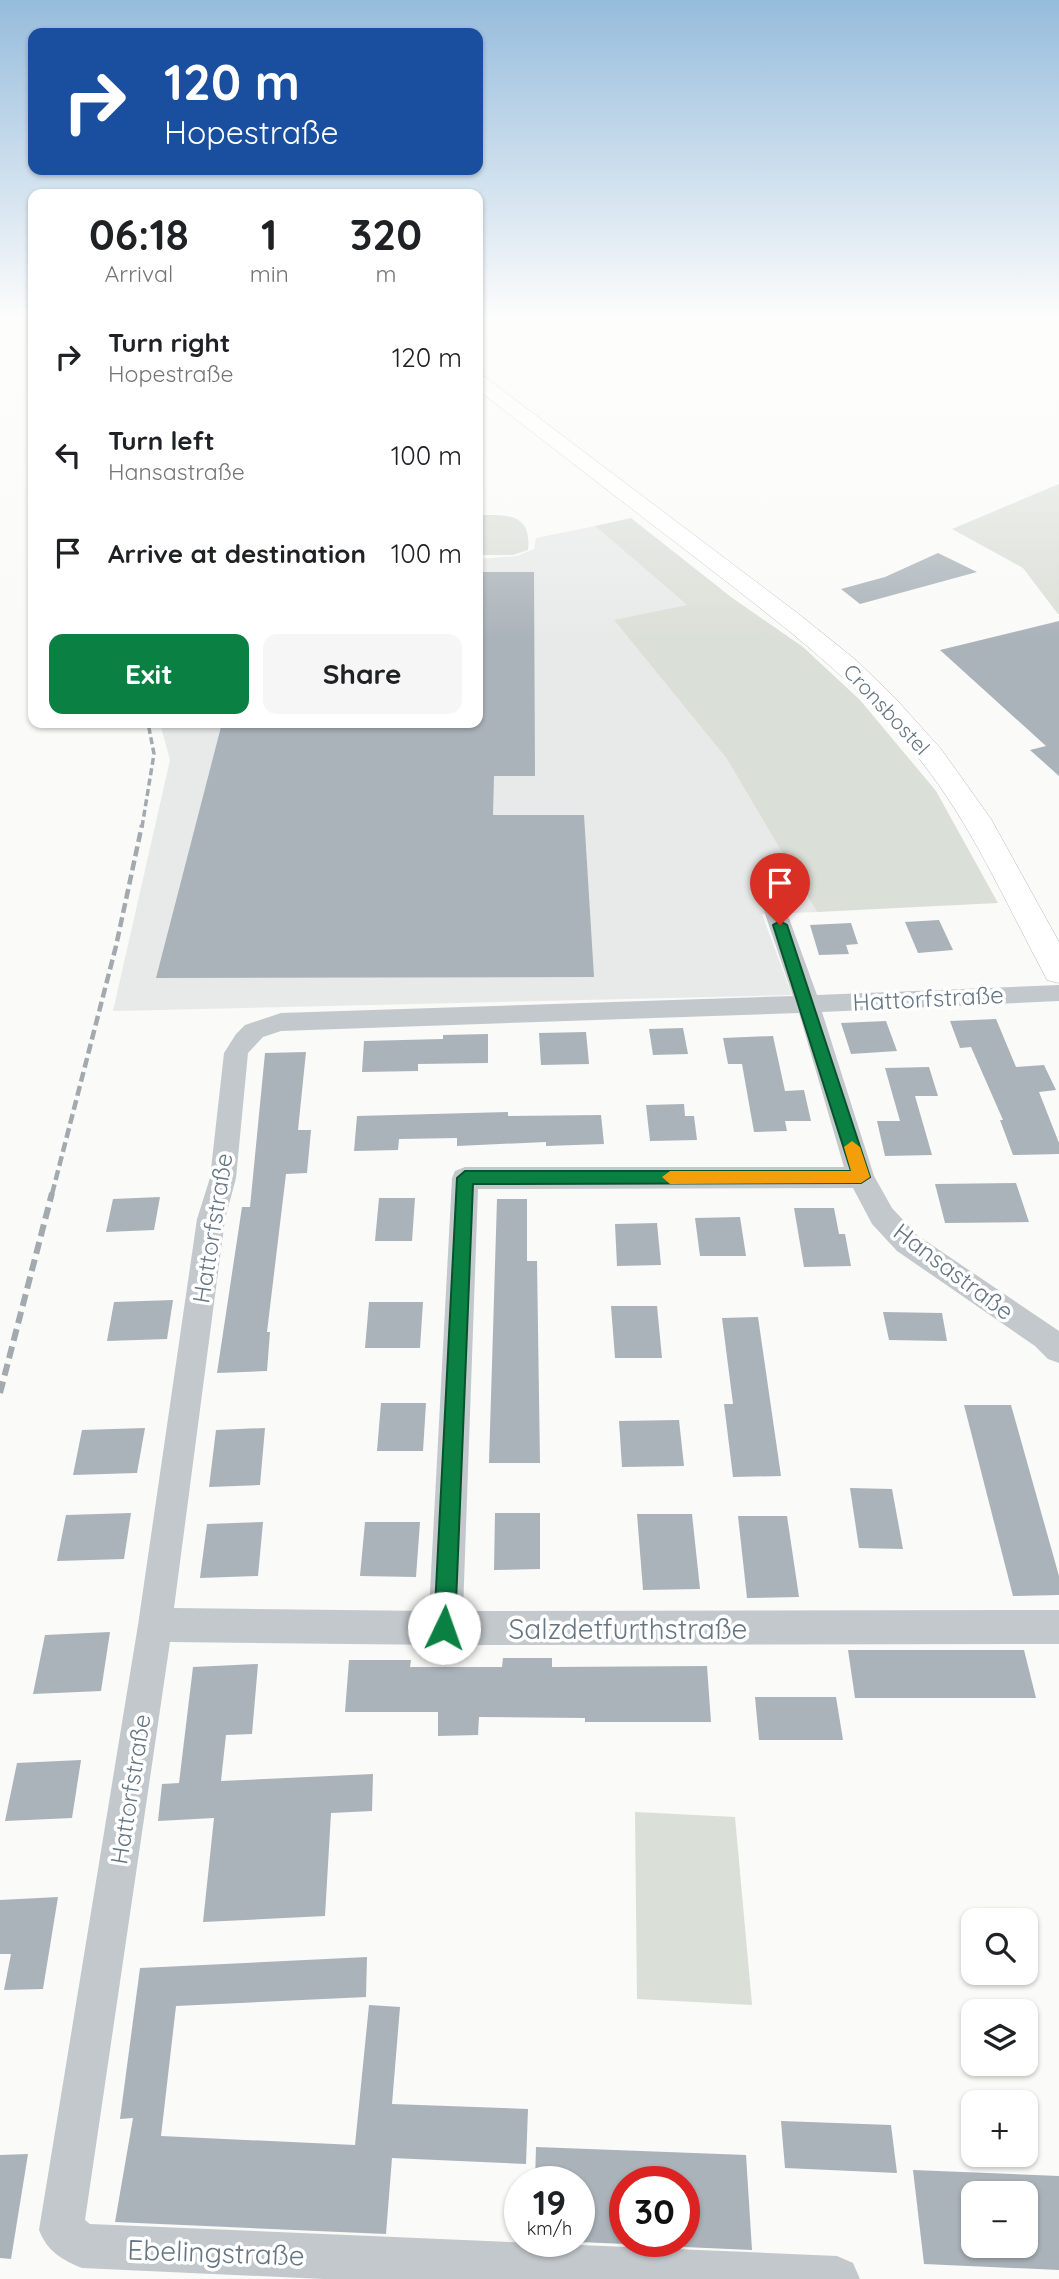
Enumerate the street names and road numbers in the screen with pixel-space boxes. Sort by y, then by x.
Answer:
street label: Cronsbostel [838,658,936,760]
street label: Hattorfstraße [852,979,1004,1017]
street label: Hattorfstraße [185,1151,239,1305]
street label: Hansastraße [888,1216,1020,1326]
street label: Salzdetfurthstraße [509,1611,747,1646]
street label: Hattorfstraße [103,1712,157,1866]
street label: Ebelingstraße [127,2231,305,2273]

